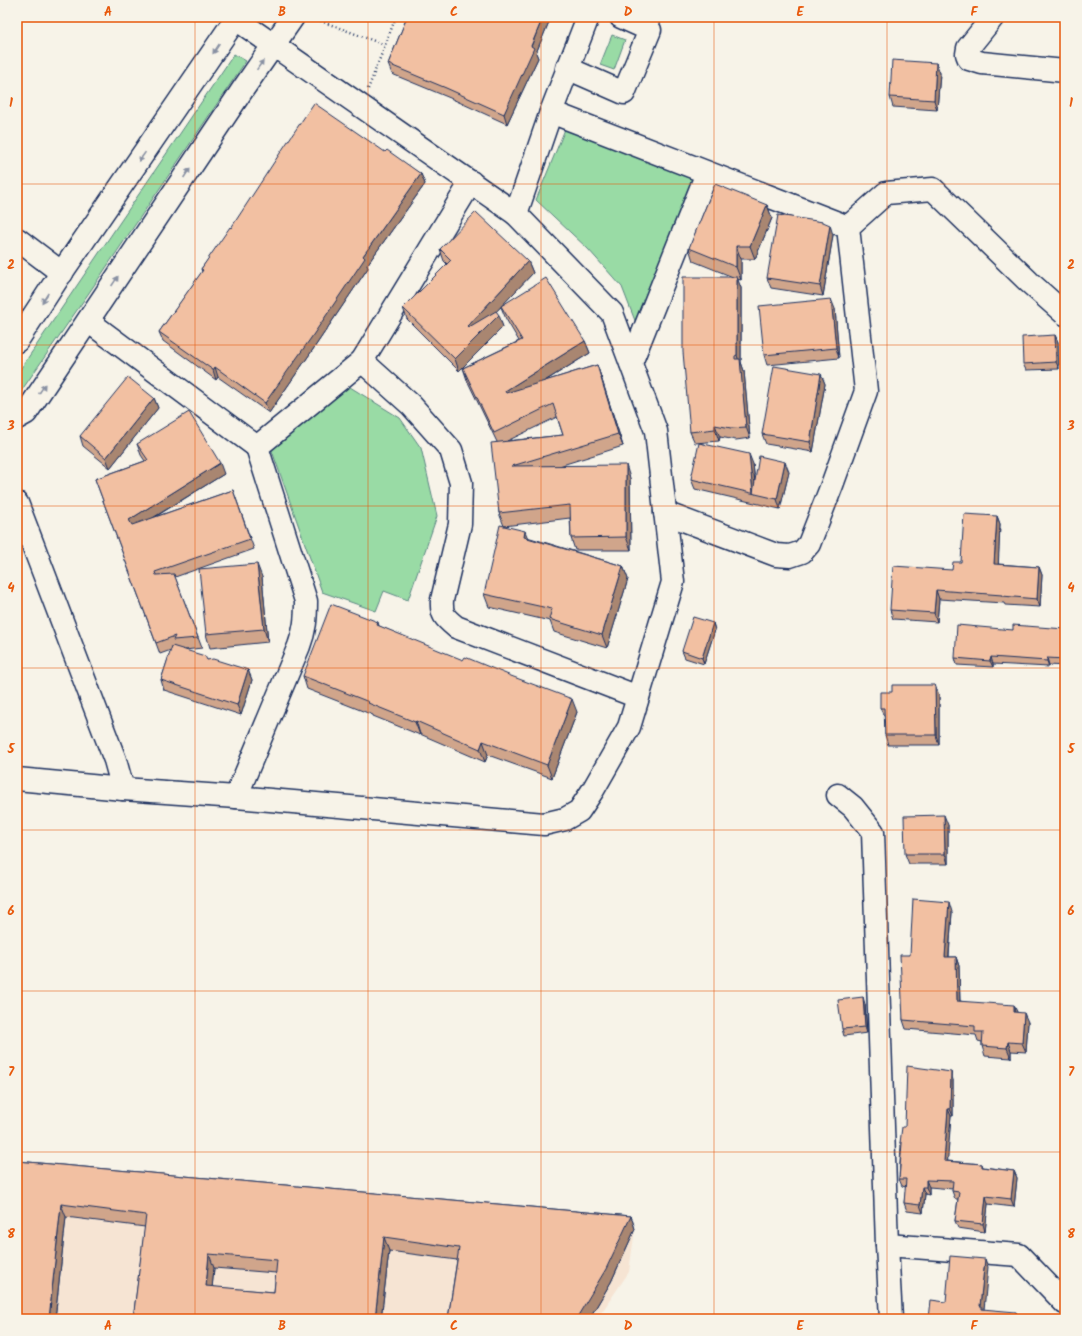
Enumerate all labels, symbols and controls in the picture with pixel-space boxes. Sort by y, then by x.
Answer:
text: A [104,2,112,23]
text: B [278,2,286,23]
text: C [450,2,458,23]
text: D [624,2,633,23]
text: E [796,2,804,23]
text: F [970,2,978,23]
one-way arrow [212,44,219,55]
one-way arrow [255,60,263,70]
text: 1 [9,93,13,114]
text: 1 [1069,93,1073,114]
one-way arrow [138,151,146,162]
one-way arrow [183,168,191,178]
text: 2 [7,255,15,276]
text: 2 [1067,255,1075,276]
one-way arrow [111,276,119,286]
one-way arrow [41,293,49,304]
one-way arrow [38,384,46,394]
text: 3 [6,416,15,437]
text: 3 [1066,416,1075,437]
text: 4 [7,578,15,599]
text: 4 [1067,578,1075,599]
text: 5 [7,739,16,760]
text: 5 [1067,739,1076,760]
text: 6 [7,901,15,922]
text: 6 [1067,901,1075,922]
text: 7 [8,1062,15,1083]
text: 7 [1068,1062,1075,1083]
text: 8 [7,1224,15,1245]
text: 8 [1067,1224,1075,1245]
text: A [104,1316,112,1336]
text: B [278,1316,286,1336]
text: C [450,1316,458,1336]
text: D [624,1316,633,1336]
text: E [796,1316,804,1336]
text: F [970,1316,978,1336]

